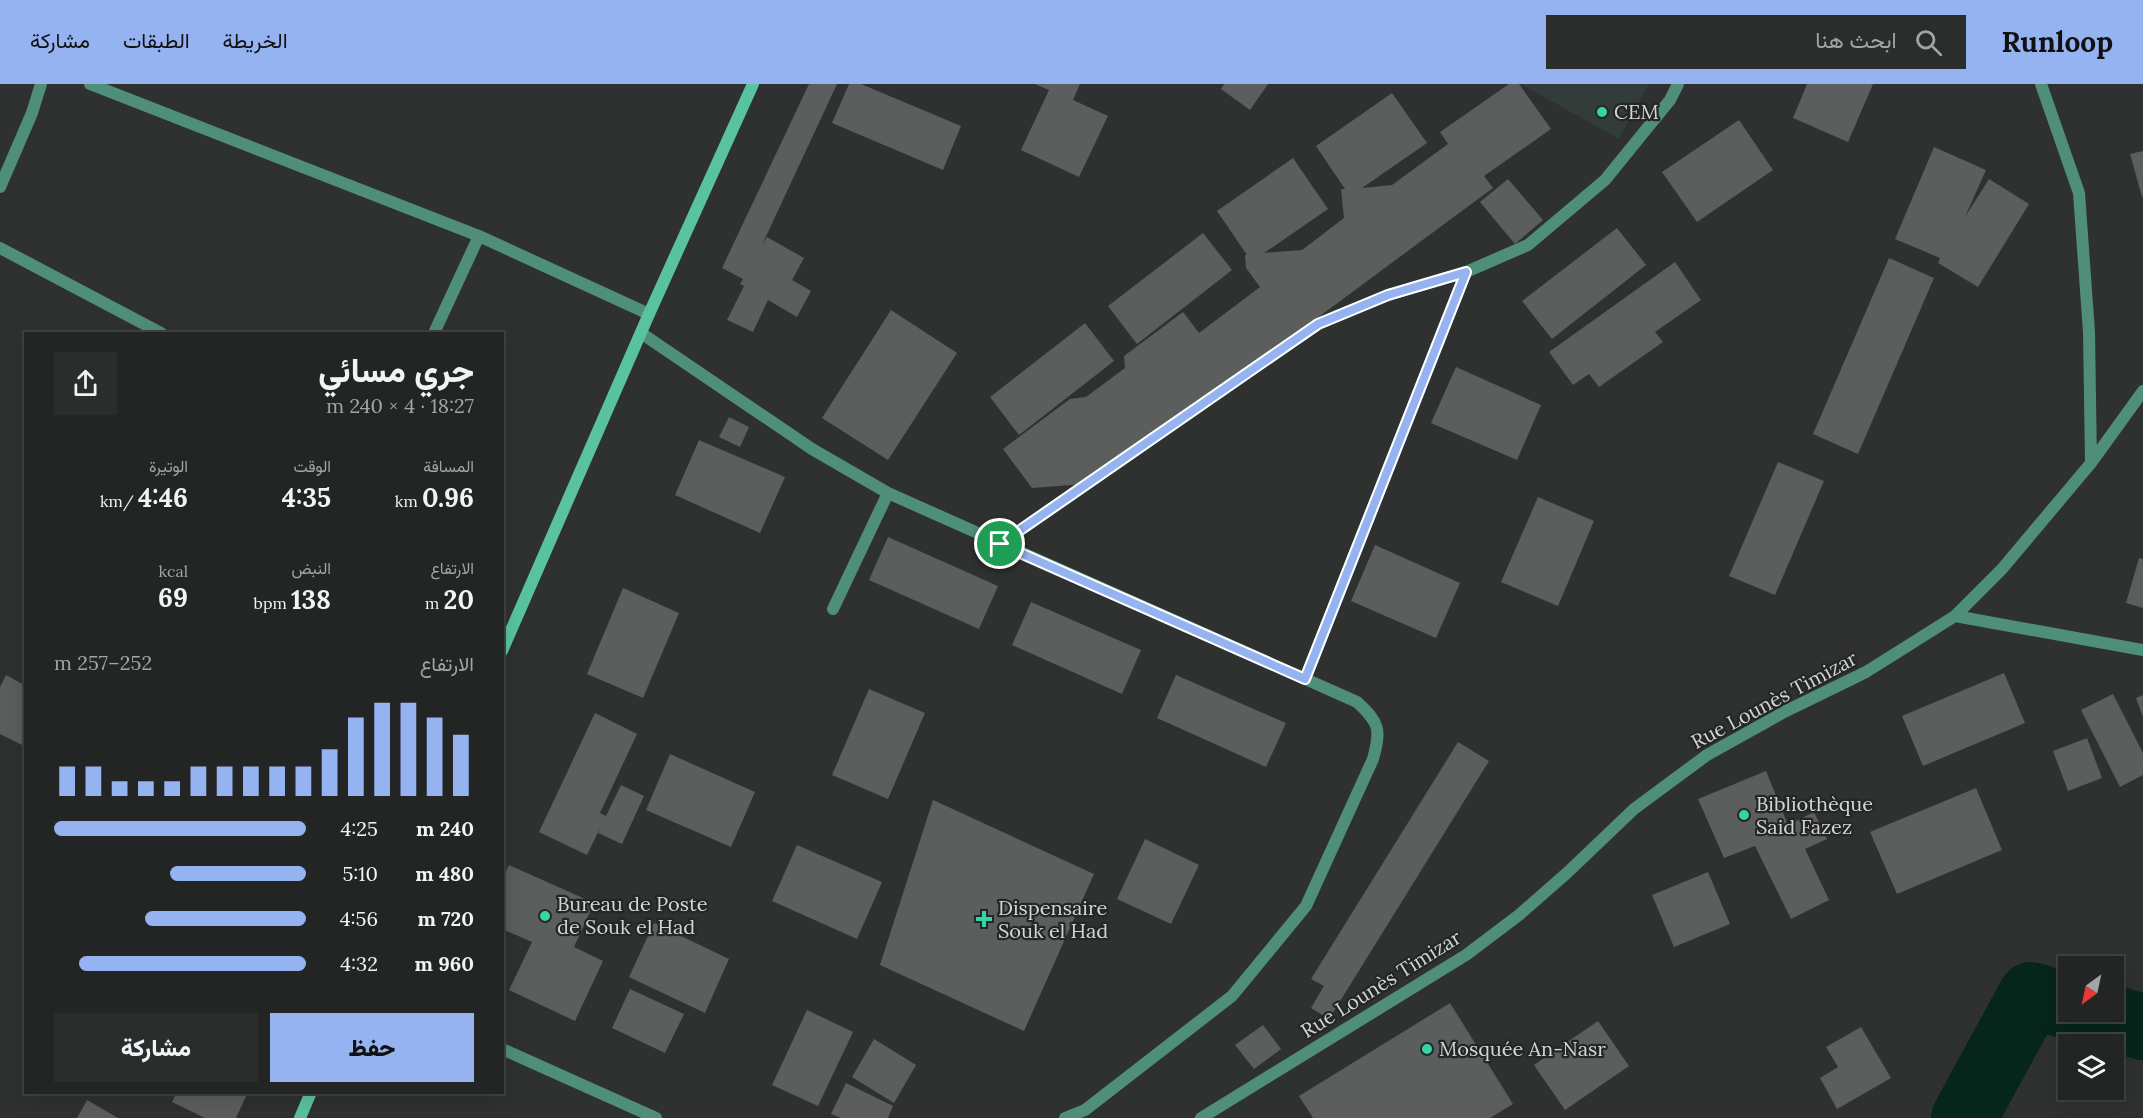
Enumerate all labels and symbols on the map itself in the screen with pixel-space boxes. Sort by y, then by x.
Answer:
place label: CEM [1614,99,1659,124]
marker: CEM [1595,105,1609,119]
pin [974,518,1025,569]
street label: Rue Lounès Timizar [1686,645,1861,754]
place label: Bibliothèque Said Fazez [1756,791,1873,839]
marker: Bibliothèque Said Fazez [1737,808,1751,822]
place label: Bureau de Poste de Souk el Had [557,891,708,939]
place label: Dispensaire Souk el Had [998,895,1108,943]
marker: Bureau de Poste de Souk el Had [538,909,552,923]
marker: Dispensaire Souk el Had [975,910,993,928]
street label: Rue Lounès Timizar [1296,924,1466,1043]
north arrow [2058,956,2124,1022]
place label: Mosquée An-Nasr [1439,1036,1606,1061]
marker: Mosquée An-Nasr [1420,1042,1434,1056]

